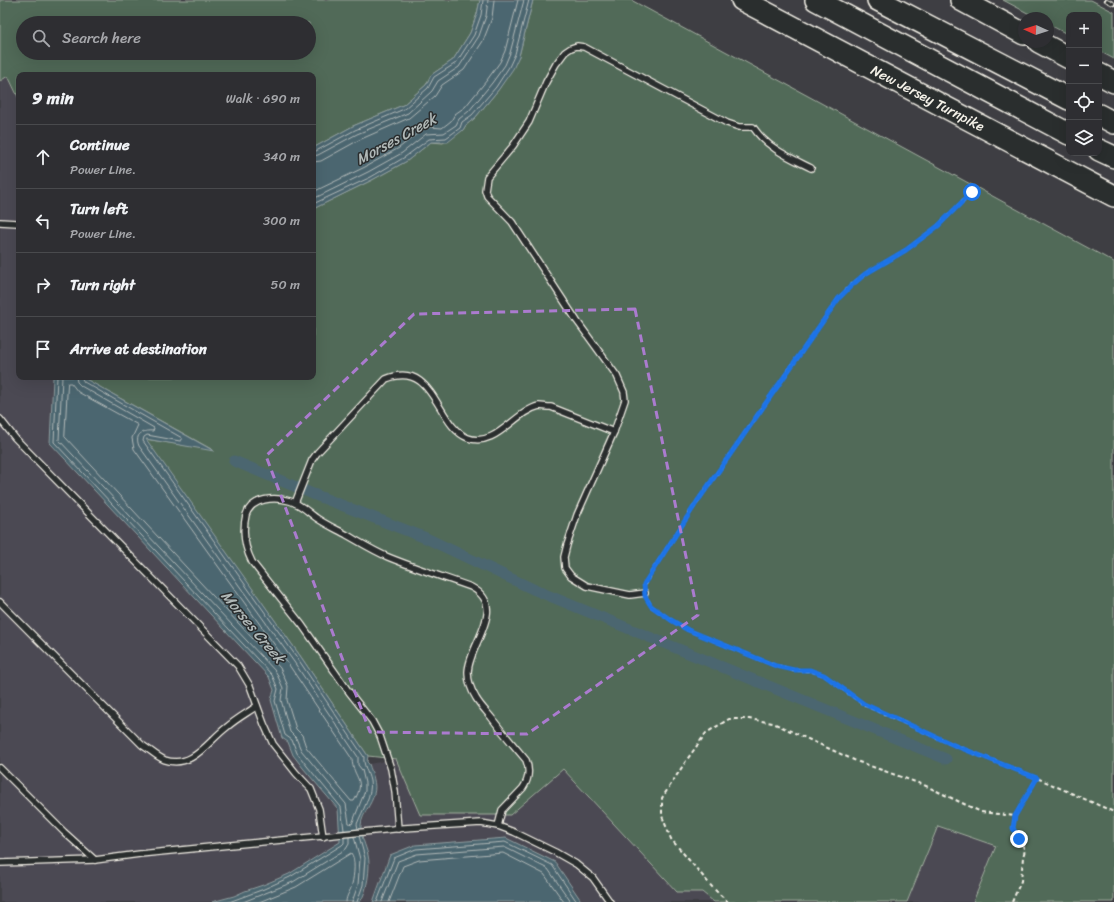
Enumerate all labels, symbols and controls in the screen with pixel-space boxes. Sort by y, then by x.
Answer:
north arrow [1018,12,1054,48]
map controls [1066,12,1102,156]
button: + [1066,12,1102,48]
search box [16,16,316,60]
text: Search here [62,25,141,51]
icon: search [30,27,52,49]
button: − [1066,48,1102,84]
street label: New Jersey Turnpike [866,58,989,139]
text: 9 min [32,83,74,113]
button: locate [1066,84,1102,120]
text: Walk · 690 m [226,87,300,110]
water label: Morses Creek [351,105,443,172]
button: layers [1066,120,1102,156]
text: Continue [70,132,130,158]
text: 340 m [263,145,300,168]
icon: ahead [32,146,54,168]
text: Power Line. [70,158,136,181]
route start [963,183,981,201]
text: Turn left [70,196,128,222]
text: 300 m [263,209,300,232]
icon: left [32,210,54,232]
text: Power Line. [70,222,136,245]
text: Turn right [70,272,135,298]
text: 50 m [270,273,300,296]
icon: right [32,274,54,296]
text: Arrive at destination [70,336,207,362]
icon: arrive [32,338,54,360]
water label: Morses Creek [214,585,293,671]
route end [1010,830,1028,848]

